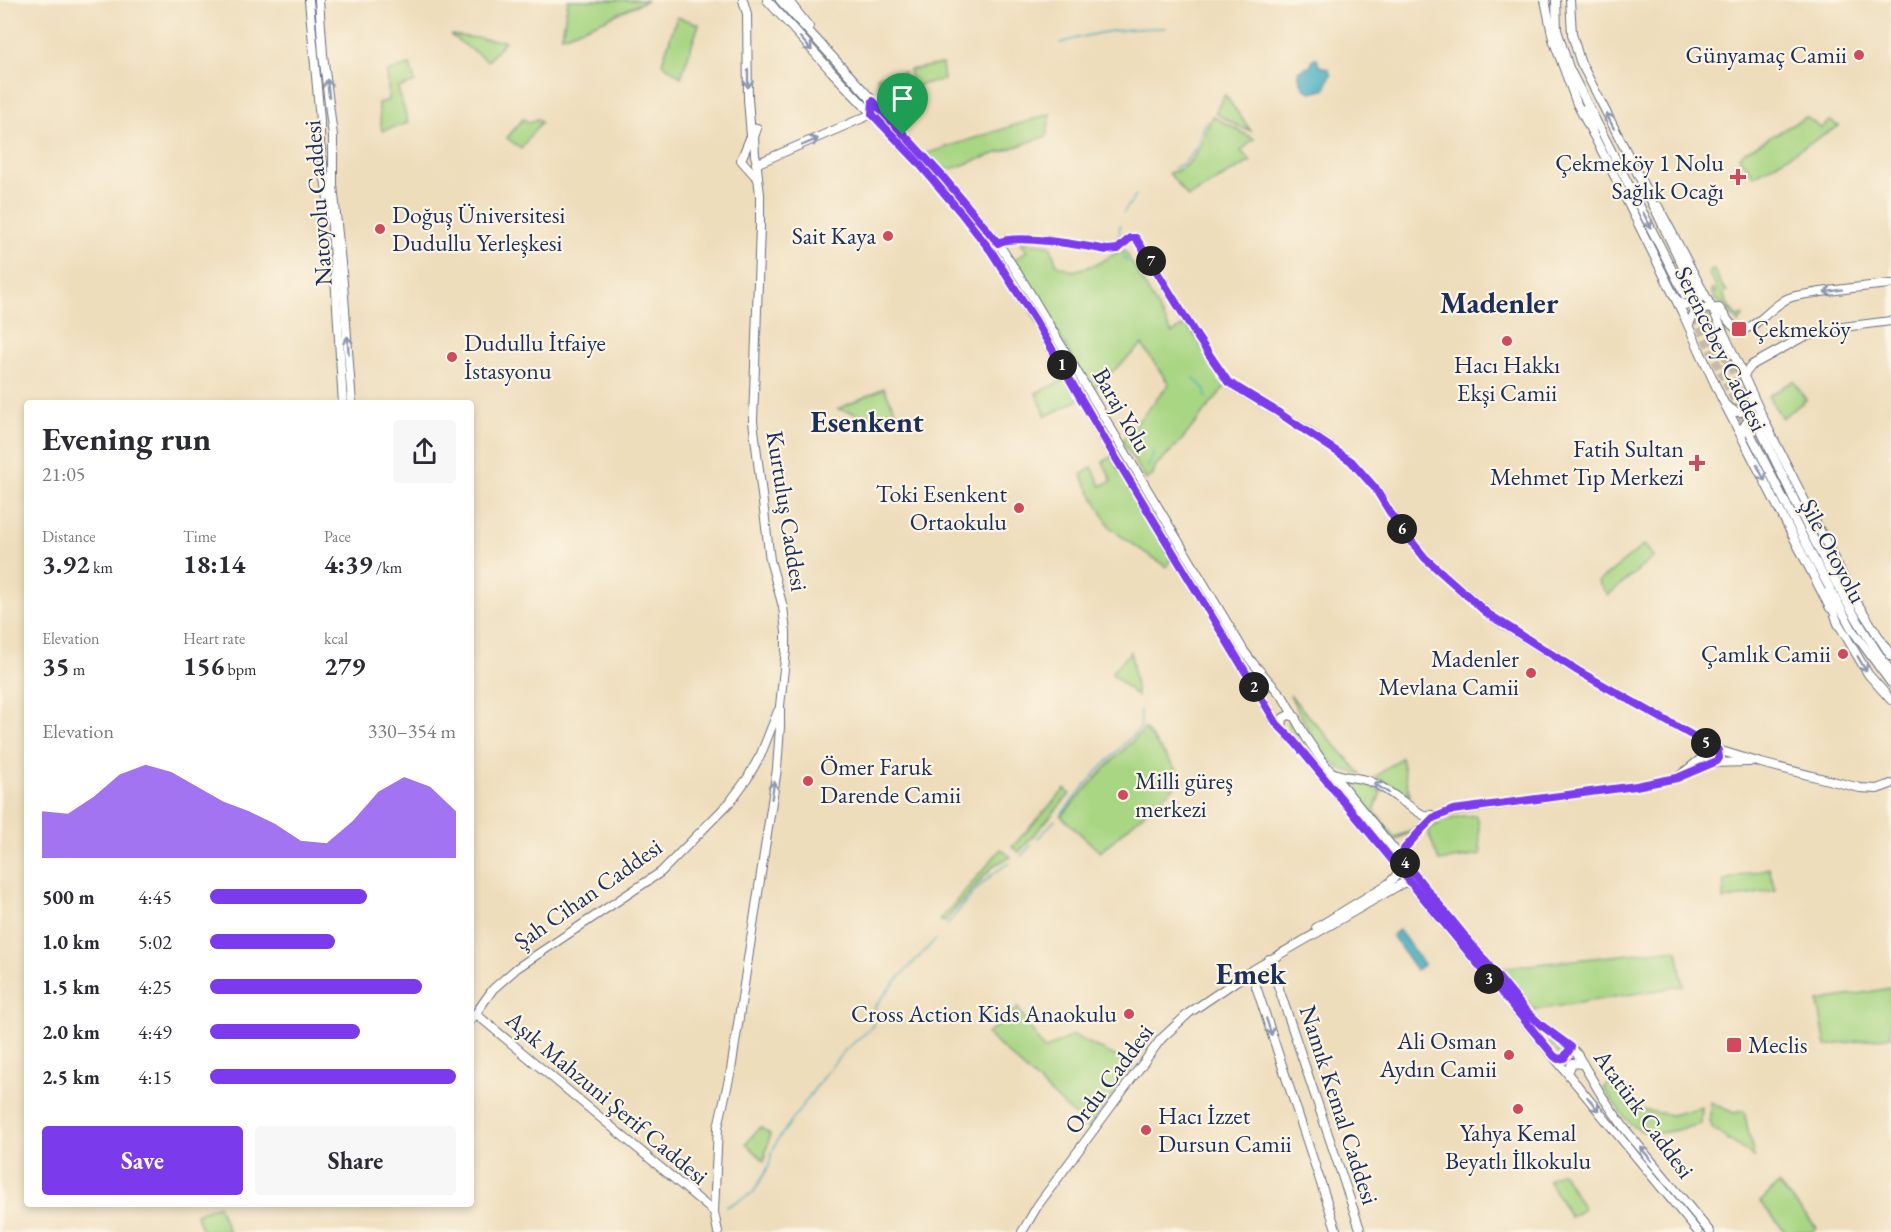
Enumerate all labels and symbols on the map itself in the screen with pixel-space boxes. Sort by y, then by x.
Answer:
one-way arrow [799,36,813,51]
place label: Günyamaç Camii [1686,39,1847,70]
marker: Günyamaç Camii [1852,48,1866,62]
one-way arrow [742,69,754,89]
pin [877,73,928,135]
one-way arrow [322,79,333,99]
one-way arrow [1604,113,1616,131]
street label: Natoyolu Caddesi [296,119,339,287]
one-way arrow [801,136,819,147]
place label: Çekmeköy 1 Nolu Sağlık Ocağı [1555,147,1724,206]
marker: Çekmeköy 1 Nolu Sağlık Ocağı [1729,168,1747,186]
place label: Doğuş Üniversitesi Dudullu Yerleşkesi [392,199,565,258]
one-way arrow [1642,210,1653,228]
place label: Sait Kaya [792,220,876,251]
marker: Doğuş Üniversitesi Dudullu Yerleşkesi [373,222,387,236]
marker: Sait Kaya [881,229,895,243]
pin: 7 [1136,246,1166,276]
street label: Serencebey Caddesi [1668,261,1775,437]
district label: Madenler [1440,283,1559,322]
one-way arrow [1823,285,1843,296]
place label: Çekmeköy [1752,313,1851,344]
marker: Çekmeköy [1730,320,1748,338]
place label: Dudullu İtfaiye İstasyonu [464,327,606,386]
marker: Hacı Hakkı Ekşi Camii [1500,334,1514,348]
one-way arrow [343,336,354,356]
place label: Hacı Hakkı Ekşi Camii [1454,349,1560,408]
marker: Dudullu İtfaiye İstasyonu [445,350,459,364]
pin: 1 [1047,350,1077,380]
street label: Baraj Yolu [1086,362,1159,458]
district label: Esenkent [810,402,925,441]
street label: Kurtuluş Caddesi [760,428,815,593]
place label: Fatih Sultan Mehmet Tıp Merkezi [1490,433,1684,492]
marker: Fatih Sultan Mehmet Tıp Merkezi [1688,454,1706,472]
one-way arrow [1755,464,1767,482]
place label: Toki Esenkent Ortaokulu [876,478,1007,537]
street label: Şile Otoyolu [1793,493,1874,609]
marker: Toki Esenkent Ortaokulu [1012,501,1026,515]
pin: 6 [1387,514,1417,544]
place label: Çamlık Camii [1701,638,1831,669]
place label: Madenler Mevlana Camii [1379,643,1519,702]
marker: Çamlık Camii [1836,647,1850,661]
one-way arrow [1856,655,1868,672]
marker: Madenler Mevlana Camii [1524,666,1538,680]
pin: 2 [1239,672,1269,702]
pin: 5 [1691,728,1721,758]
place label: Ömer Faruk Darende Camii [820,751,961,810]
place label: Milli güreş merkezi [1135,765,1233,824]
marker: Ömer Faruk Darende Camii [801,774,815,788]
one-way arrow [768,781,779,801]
one-way arrow [1373,781,1390,793]
marker: Milli güreş merkezi [1116,788,1130,802]
street label: Şah Cihan Caddesi [508,831,668,956]
pin: 4 [1390,848,1420,878]
district label: Emek [1216,954,1287,993]
pin: 3 [1474,964,1504,994]
place label: Cross Action Kids Anaokulu [851,998,1117,1029]
street label: Namık Kemal Caddesi [1293,1001,1386,1208]
street label: Aşık Mahzuni Şerif Caddesi [499,1003,715,1192]
marker: Cross Action Kids Anaokulu [1122,1007,1136,1021]
street label: Ordu Caddesi [1057,1017,1160,1140]
one-way arrow [1264,1017,1275,1036]
place label: Ali Osman Aydın Camii [1379,1025,1497,1084]
place label: Meclis [1748,1029,1807,1060]
marker: Meclis [1725,1036,1743,1054]
street label: Atatürk Caddesi [1587,1042,1702,1184]
marker: Ali Osman Aydın Camii [1502,1048,1516,1062]
one-way arrow [1587,1096,1600,1112]
place label: Hacı İzzet Dursun Camii [1158,1100,1292,1159]
marker: Yahya Kemal Beyatlı İlkokulu [1511,1102,1525,1116]
place label: Yahya Kemal Beyatlı İlkokulu [1445,1117,1591,1176]
marker: Hacı İzzet Dursun Camii [1139,1123,1153,1137]
one-way arrow [1639,1147,1653,1162]

